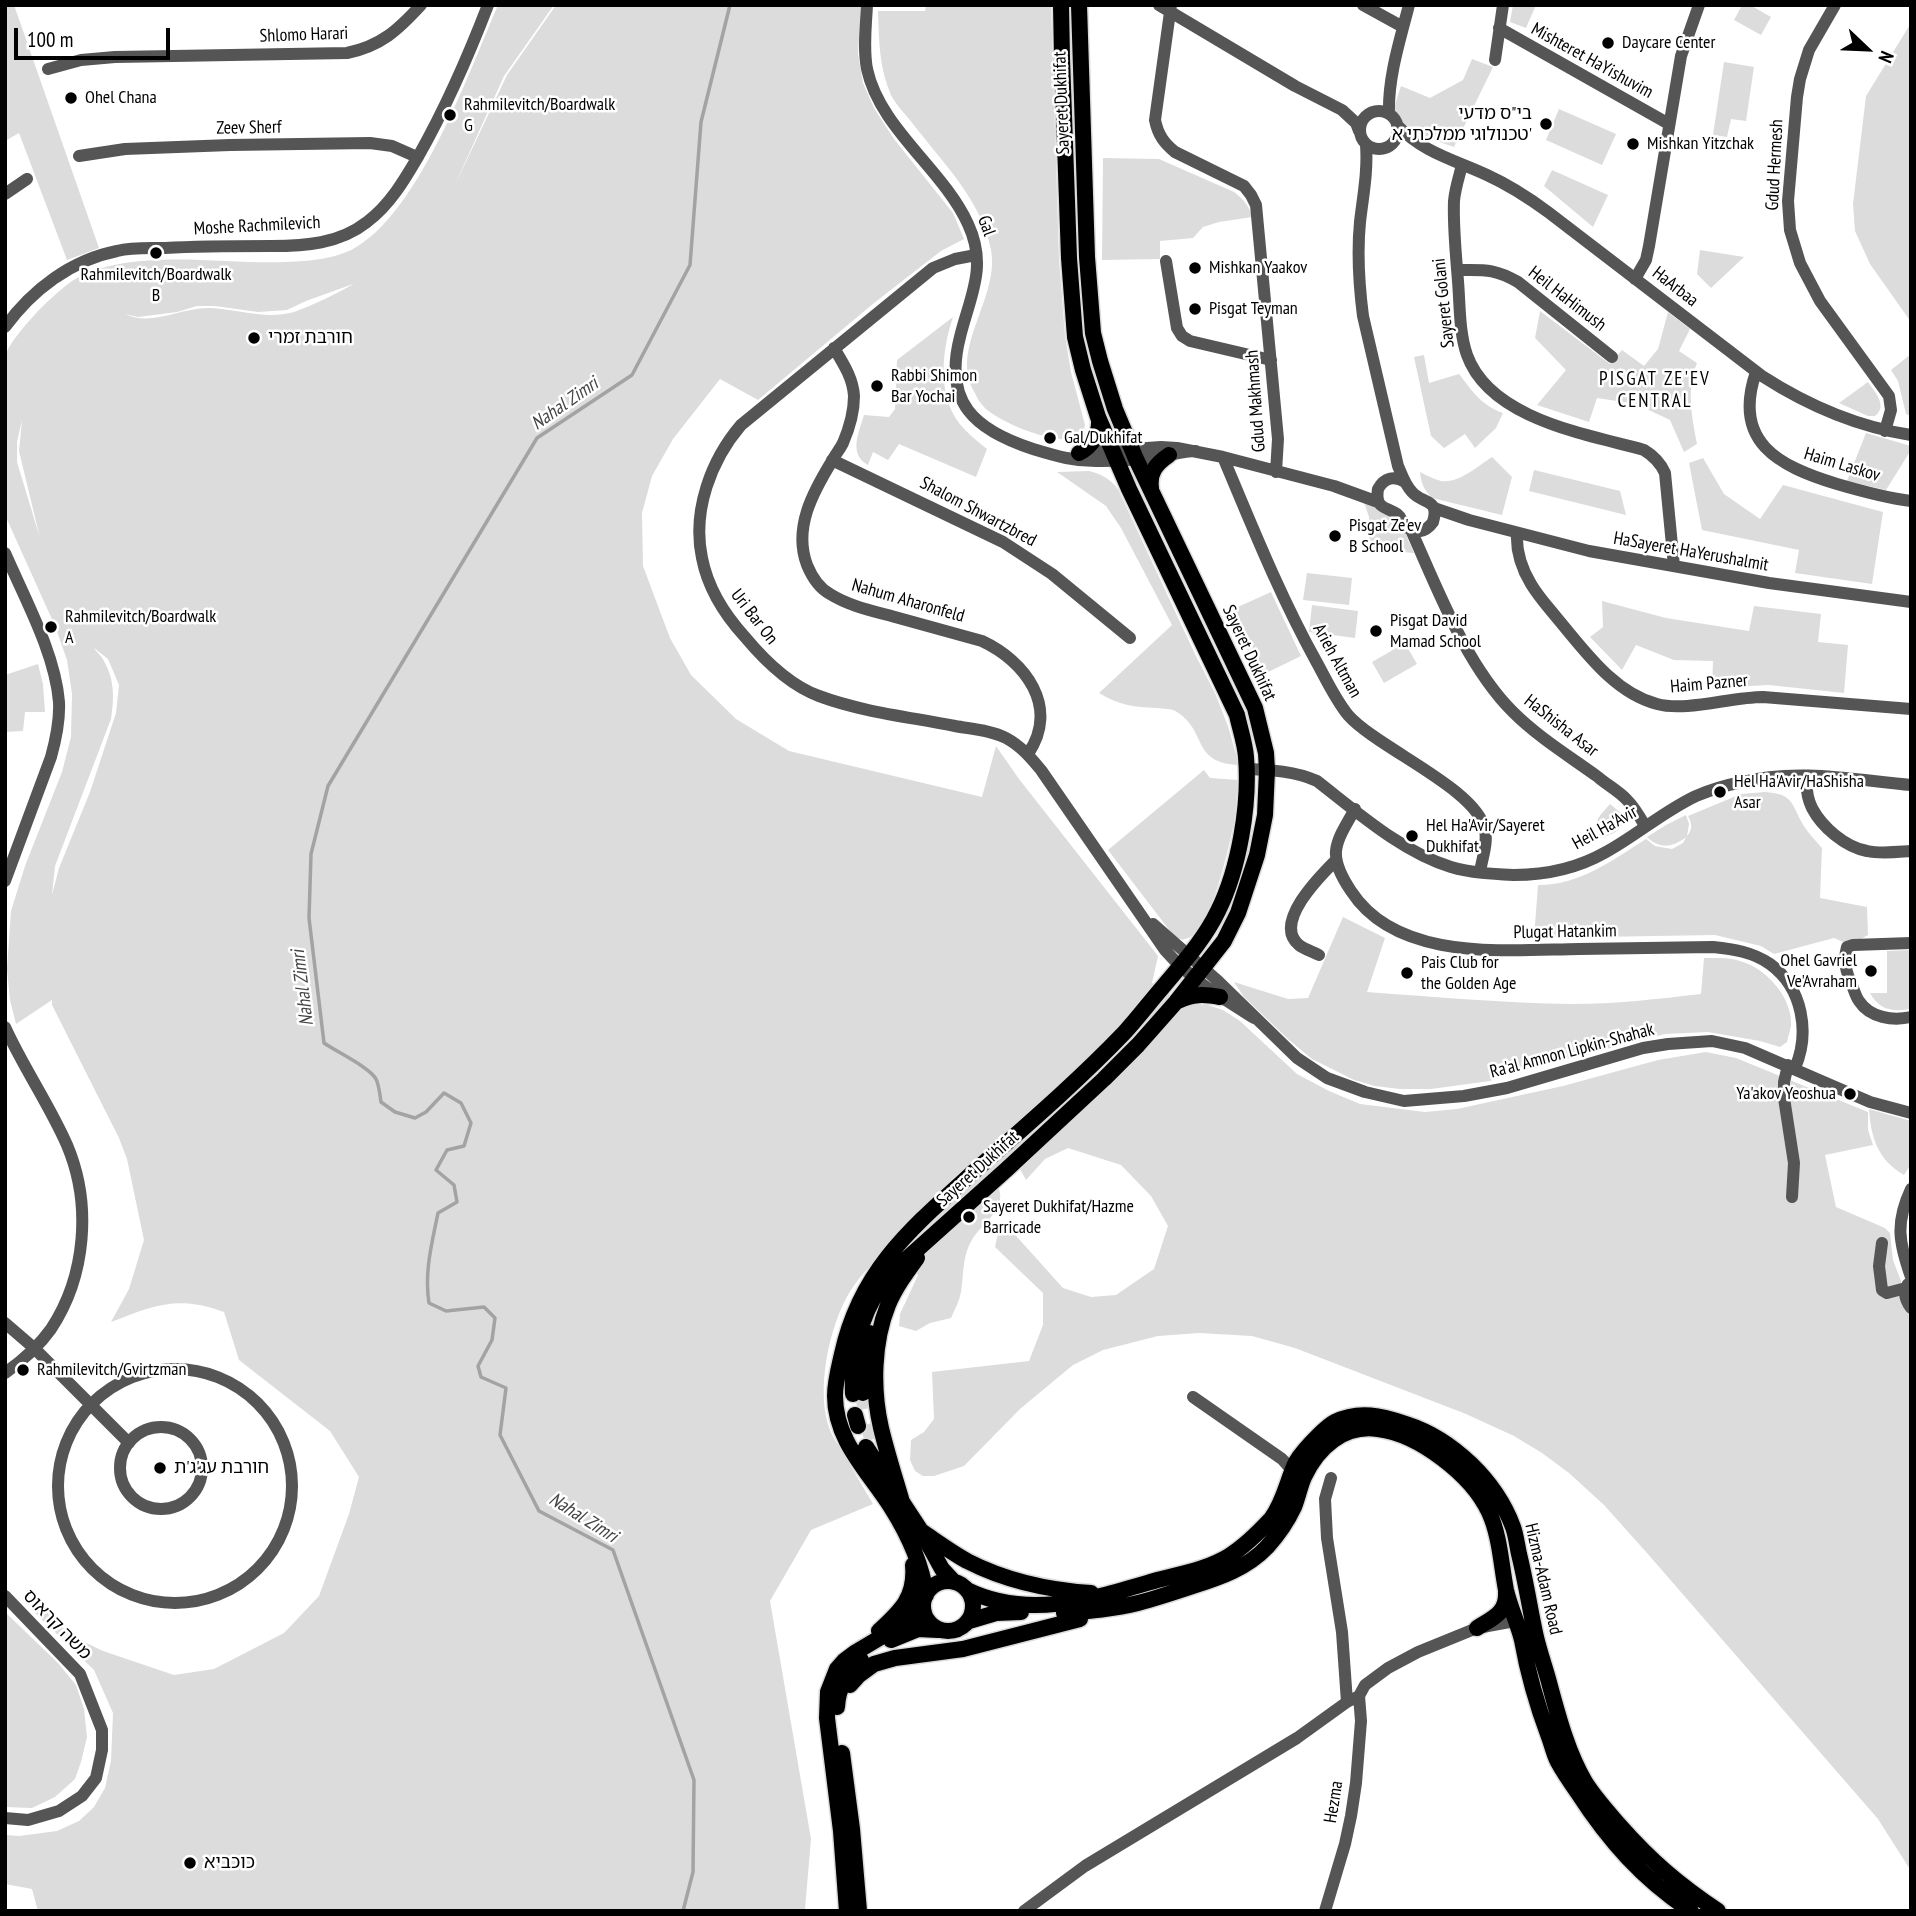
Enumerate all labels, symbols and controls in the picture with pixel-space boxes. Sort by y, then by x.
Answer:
scale bar [18,14,173,58]
north arrow [1832,14,1902,84]
street label: Mishteret HaYishuvim [1527,19,1657,103]
street label: Shlomo Harari [259,23,349,47]
text: 100 m [27,26,73,53]
place label: Daycare Center [1622,32,1715,54]
marker: Daycare Center [1600,35,1616,51]
text: N [1873,48,1899,67]
street label: Sayeret Dukhifat [1049,51,1075,155]
place label: Ohel Chana [85,87,157,109]
marker: Ohel Chana [63,90,79,106]
place label: Rahmilevitch/Boardwalk G [464,94,615,136]
place label: בי"ס מדעי טכנולוגי ממלכתי א' [1392,103,1532,146]
marker: Rahmilevitch/Boardwalk G [442,107,458,123]
marker: בי"ס מדעי טכנולוגי ממלכתי א' [1538,116,1554,132]
street label: Zeev Sherf [216,117,282,139]
street label: Gdud Hermesh [1762,119,1788,211]
place label: Mishkan Yitzchak [1647,133,1754,155]
marker: Mishkan Yitzchak [1625,136,1641,152]
street label: Moshe Rachmilevich [193,212,321,240]
street label: Gal [972,213,1000,239]
marker: Rahmilevitch/Boardwalk B [148,245,164,261]
place label: Mishkan Yaakov [1209,257,1307,279]
street label: Sayeret Golani [1429,257,1459,349]
marker: Mishkan Yaakov [1187,260,1203,276]
street label: Heil HaHimush [1524,262,1610,336]
street label: HaArbaa [1648,262,1702,312]
place label: Rahmilevitch/Boardwalk B [80,264,232,306]
place label: Pisgat Teyman [1209,298,1298,320]
marker: Pisgat Teyman [1187,301,1203,317]
place label: חורבת זמרי [268,327,353,349]
marker: חורבת זמרי [246,330,262,346]
street label: Gdud Makhmash [1242,349,1270,453]
place label: Rabbi Shimon Bar Yochai [891,365,977,408]
district label: PISGAT ZE'EV CENTRAL [1601,369,1709,413]
water label: Nahal Zimri [527,373,603,435]
marker: Rabbi Shimon Bar Yochai [869,378,885,394]
place label: Gal/Dukhifat [1064,427,1142,449]
marker: Gal/Dukhifat [1042,430,1058,446]
street label: Haim Laskov [1801,443,1883,487]
street label: Shalom Shwartzbred [916,472,1040,552]
place label: Pisgat Ze'ev B School [1349,515,1421,558]
marker: Pisgat Ze'ev B School [1327,528,1343,544]
street label: HaSayeret HaYerushalmit [1612,528,1770,576]
street label: Nahum Aharonfeld [849,575,967,627]
street label: Uri Bar On [726,585,782,649]
street label: Sayeret Dukhifat [1217,602,1281,704]
place label: Rahmilevitch/Boardwalk A [65,606,216,648]
place label: Pisgat David Mamad School [1390,610,1481,652]
marker: Rahmilevitch/Boardwalk A [43,619,59,635]
street label: Arieh Altman [1308,620,1366,702]
marker: Pisgat David Mamad School [1368,623,1384,639]
street label: Haim Pazner [1669,670,1749,698]
street label: HaShisha Asar [1520,690,1602,762]
place label: Hel Ha'Avir/HaShisha Asar [1734,771,1864,814]
marker: Hel Ha'Avir/HaShisha Asar [1712,784,1728,800]
street label: Heil Ha'Avir [1569,801,1641,855]
place label: Hel Ha'Avir/Sayeret Dukhifat [1426,815,1545,858]
marker: Hel Ha'Avir/Sayeret Dukhifat [1404,828,1420,844]
street label: Plugat Hatankim [1513,920,1617,944]
water label: Nahal Zimri [287,949,319,1027]
place label: Ohel Gavriel Ve'Avraham [1780,950,1857,992]
place label: Pais Club for the Golden Age [1421,952,1516,995]
marker: Ohel Gavriel Ve'Avraham [1863,963,1879,979]
marker: Pais Club for the Golden Age [1399,965,1415,981]
street label: Ra'al Amnon Lipkin-Shahak [1488,1019,1656,1083]
place label: Ya'akov Yeoshua [1736,1083,1836,1105]
marker: Ya'akov Yeoshua [1842,1086,1858,1102]
street label: Sayeret Dukhifat [932,1126,1024,1212]
place label: Sayeret Dukhifat/Hazme Barricade [983,1196,1134,1238]
marker: Sayeret Dukhifat/Hazme Barricade [961,1209,977,1225]
place label: Rahmilevitch/Gvirtzman [37,1359,186,1381]
marker: Rahmilevitch/Gvirtzman [15,1362,31,1378]
place label: חורבת עג'ג'ת [174,1457,269,1479]
marker: חורבת עג'ג'ת [152,1460,168,1476]
water label: Nahal Zimri [545,1488,621,1548]
street label: Hizma-Adam Road [1520,1521,1566,1637]
street label: משה קראוס [18,1585,96,1665]
street label: Hezma [1320,1779,1348,1825]
place label: כוכביא [204,1852,255,1874]
marker: כוכביא [182,1855,198,1871]

